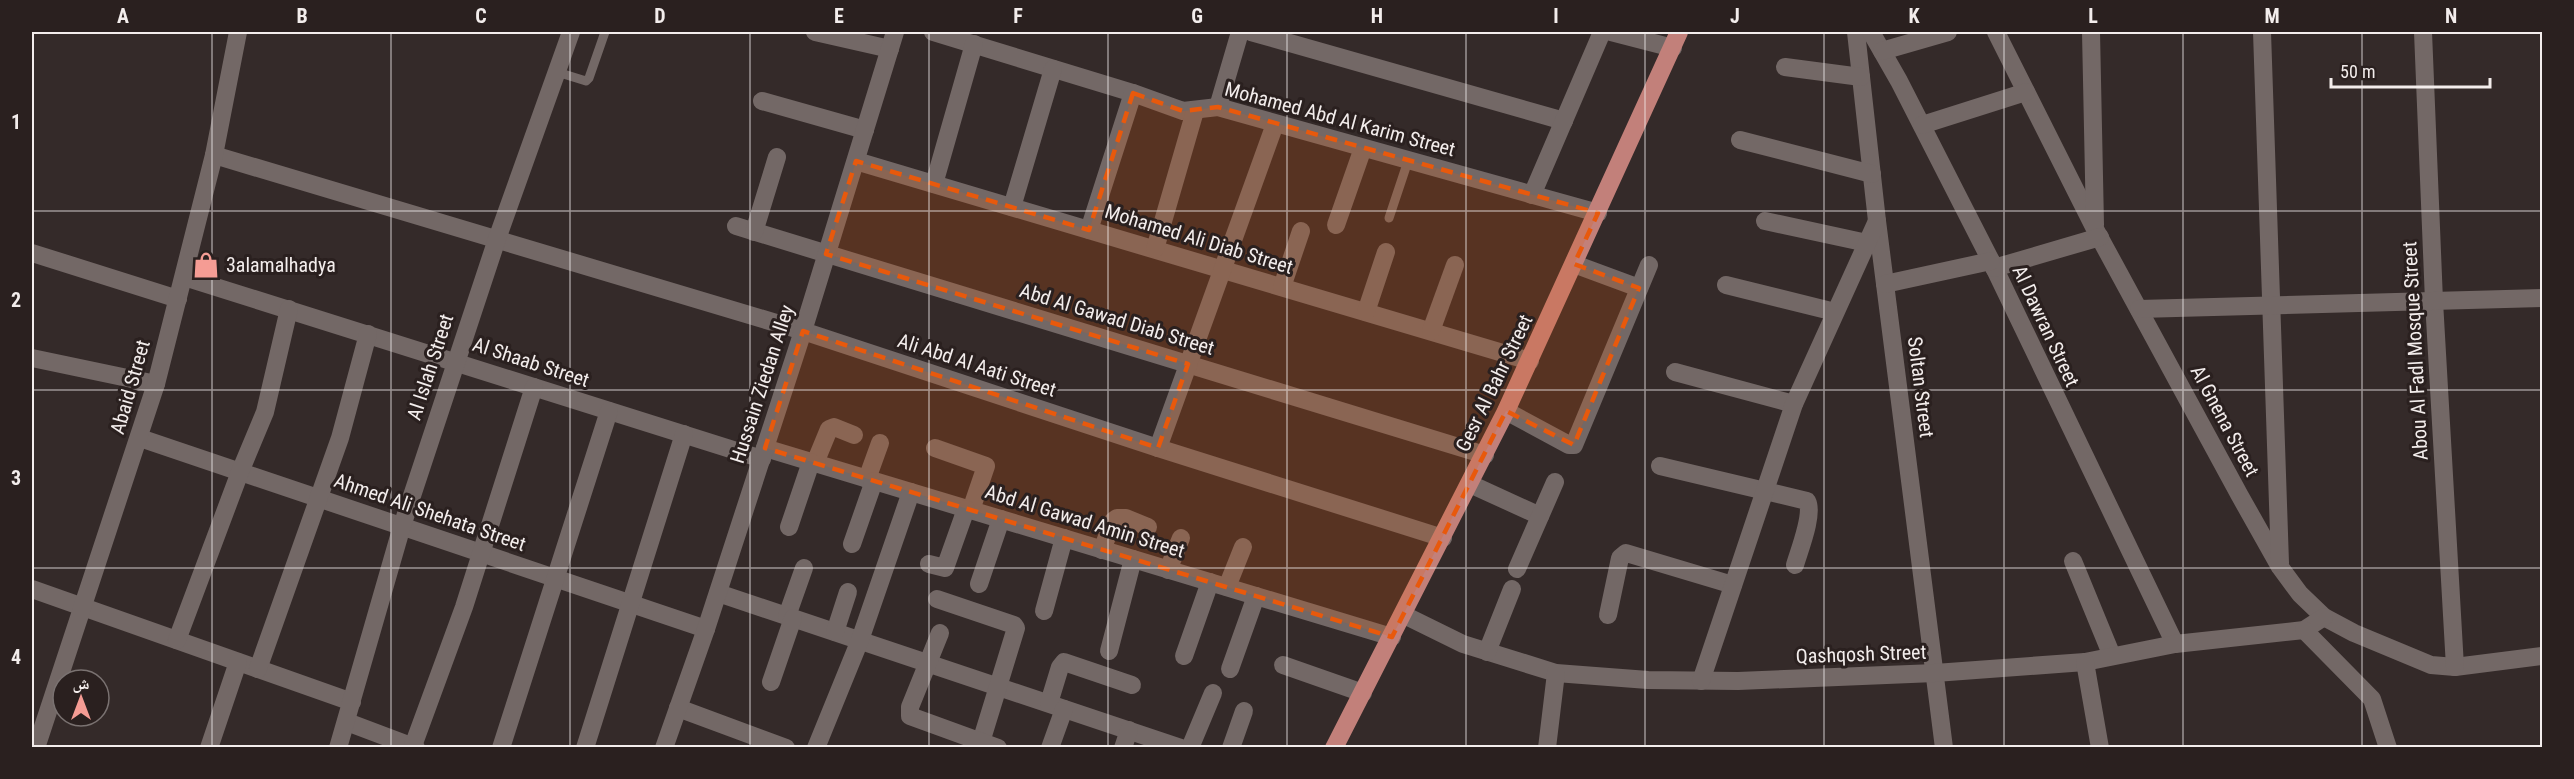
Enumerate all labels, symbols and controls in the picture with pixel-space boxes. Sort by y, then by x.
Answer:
text: A [117,4,129,28]
text: B [296,4,308,28]
text: C [475,4,487,28]
text: D [654,4,666,28]
text: E [834,4,844,28]
text: F [1013,4,1023,28]
text: G [1191,4,1203,28]
text: H [1371,4,1383,28]
text: I [1553,4,1559,28]
text: J [1730,4,1740,28]
text: K [1908,4,1920,28]
text: L [2088,4,2098,28]
text: M [2264,4,2280,28]
text: N [2445,4,2457,28]
scale bar [2331,51,2490,89]
text: 50 m [2340,61,2375,82]
street label: Mohamed Abd Al Karim Street [1222,77,1458,161]
text: 1 [11,110,21,134]
street label: Mohamed Ali Diab Street [1102,199,1296,279]
street label: Abou Al Fadl Mosque Street [2397,241,2433,461]
shop icon: 3alamalhadya [191,250,221,280]
place label: 3alamalhadya [226,253,336,277]
street label: Al Dawran Street [2007,262,2085,391]
street label: Abd Al Gawad Diab Street [1017,278,1217,360]
text: 2 [11,288,21,312]
street label: Hussain Ziedan Alley [725,302,799,466]
street label: Al Islah Street [402,311,458,423]
street label: Gesr Al Bahr Street [1450,311,1538,455]
street label: Ali Abd Al Aati Street [895,328,1059,402]
street label: Al Shaab Street [470,332,592,392]
street label: Soltan Street [1903,335,1939,439]
street label: Abaid Street [105,337,155,437]
street label: Al Gnena Street [2186,361,2264,481]
text: 3 [11,466,21,490]
street label: Ahmed Ali Shehata Street [331,468,529,556]
street label: Abd Al Gawad Amin Street [982,479,1188,563]
street label: Qashqosh Street [1795,640,1927,668]
text: 4 [11,645,21,669]
north arrow [51,668,111,728]
text: ش [73,674,90,693]

